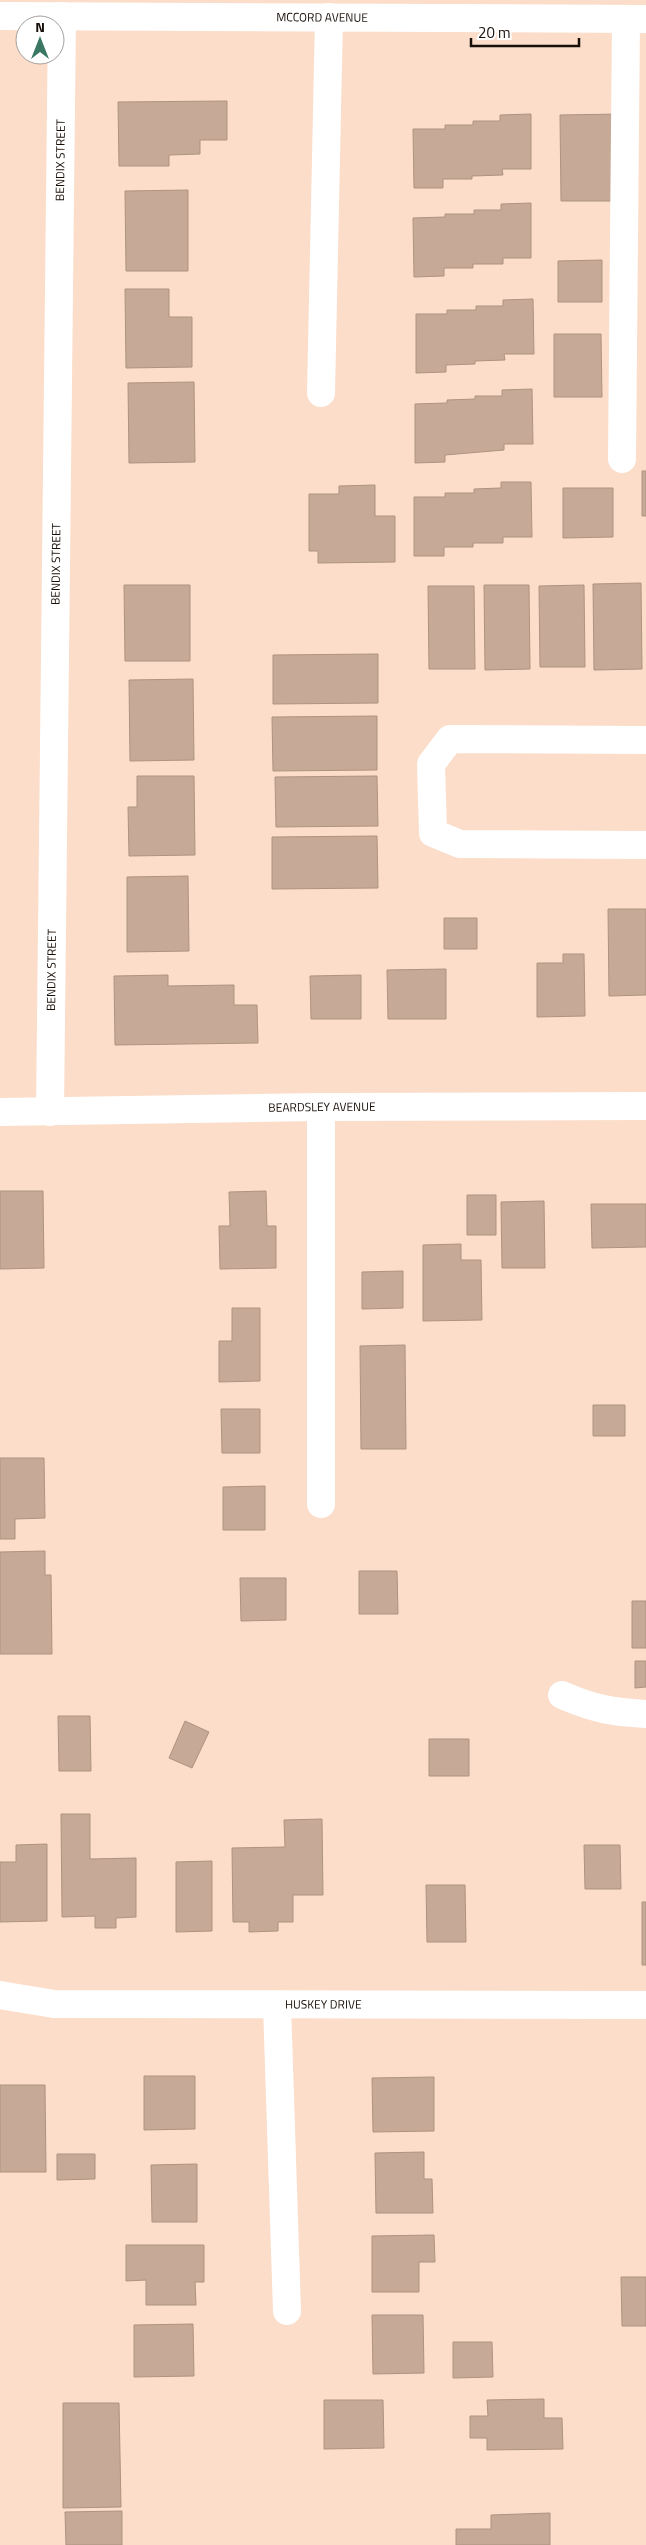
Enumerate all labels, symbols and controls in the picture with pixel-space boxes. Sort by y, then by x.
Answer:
street label: MCCORD AVENUE [276,7,368,27]
north arrow [15,15,65,65]
scale bar [471,15,578,47]
text: N [35,16,45,37]
text: 20 m [478,21,511,44]
street label: BENDIX STREET [50,118,70,201]
street label: BENDIX STREET [46,522,65,605]
street label: BENDIX STREET [41,928,61,1011]
street label: BEARDSLEY AVENUE [268,1097,376,1117]
street label: HUSKEY DRIVE [285,1994,362,2014]

